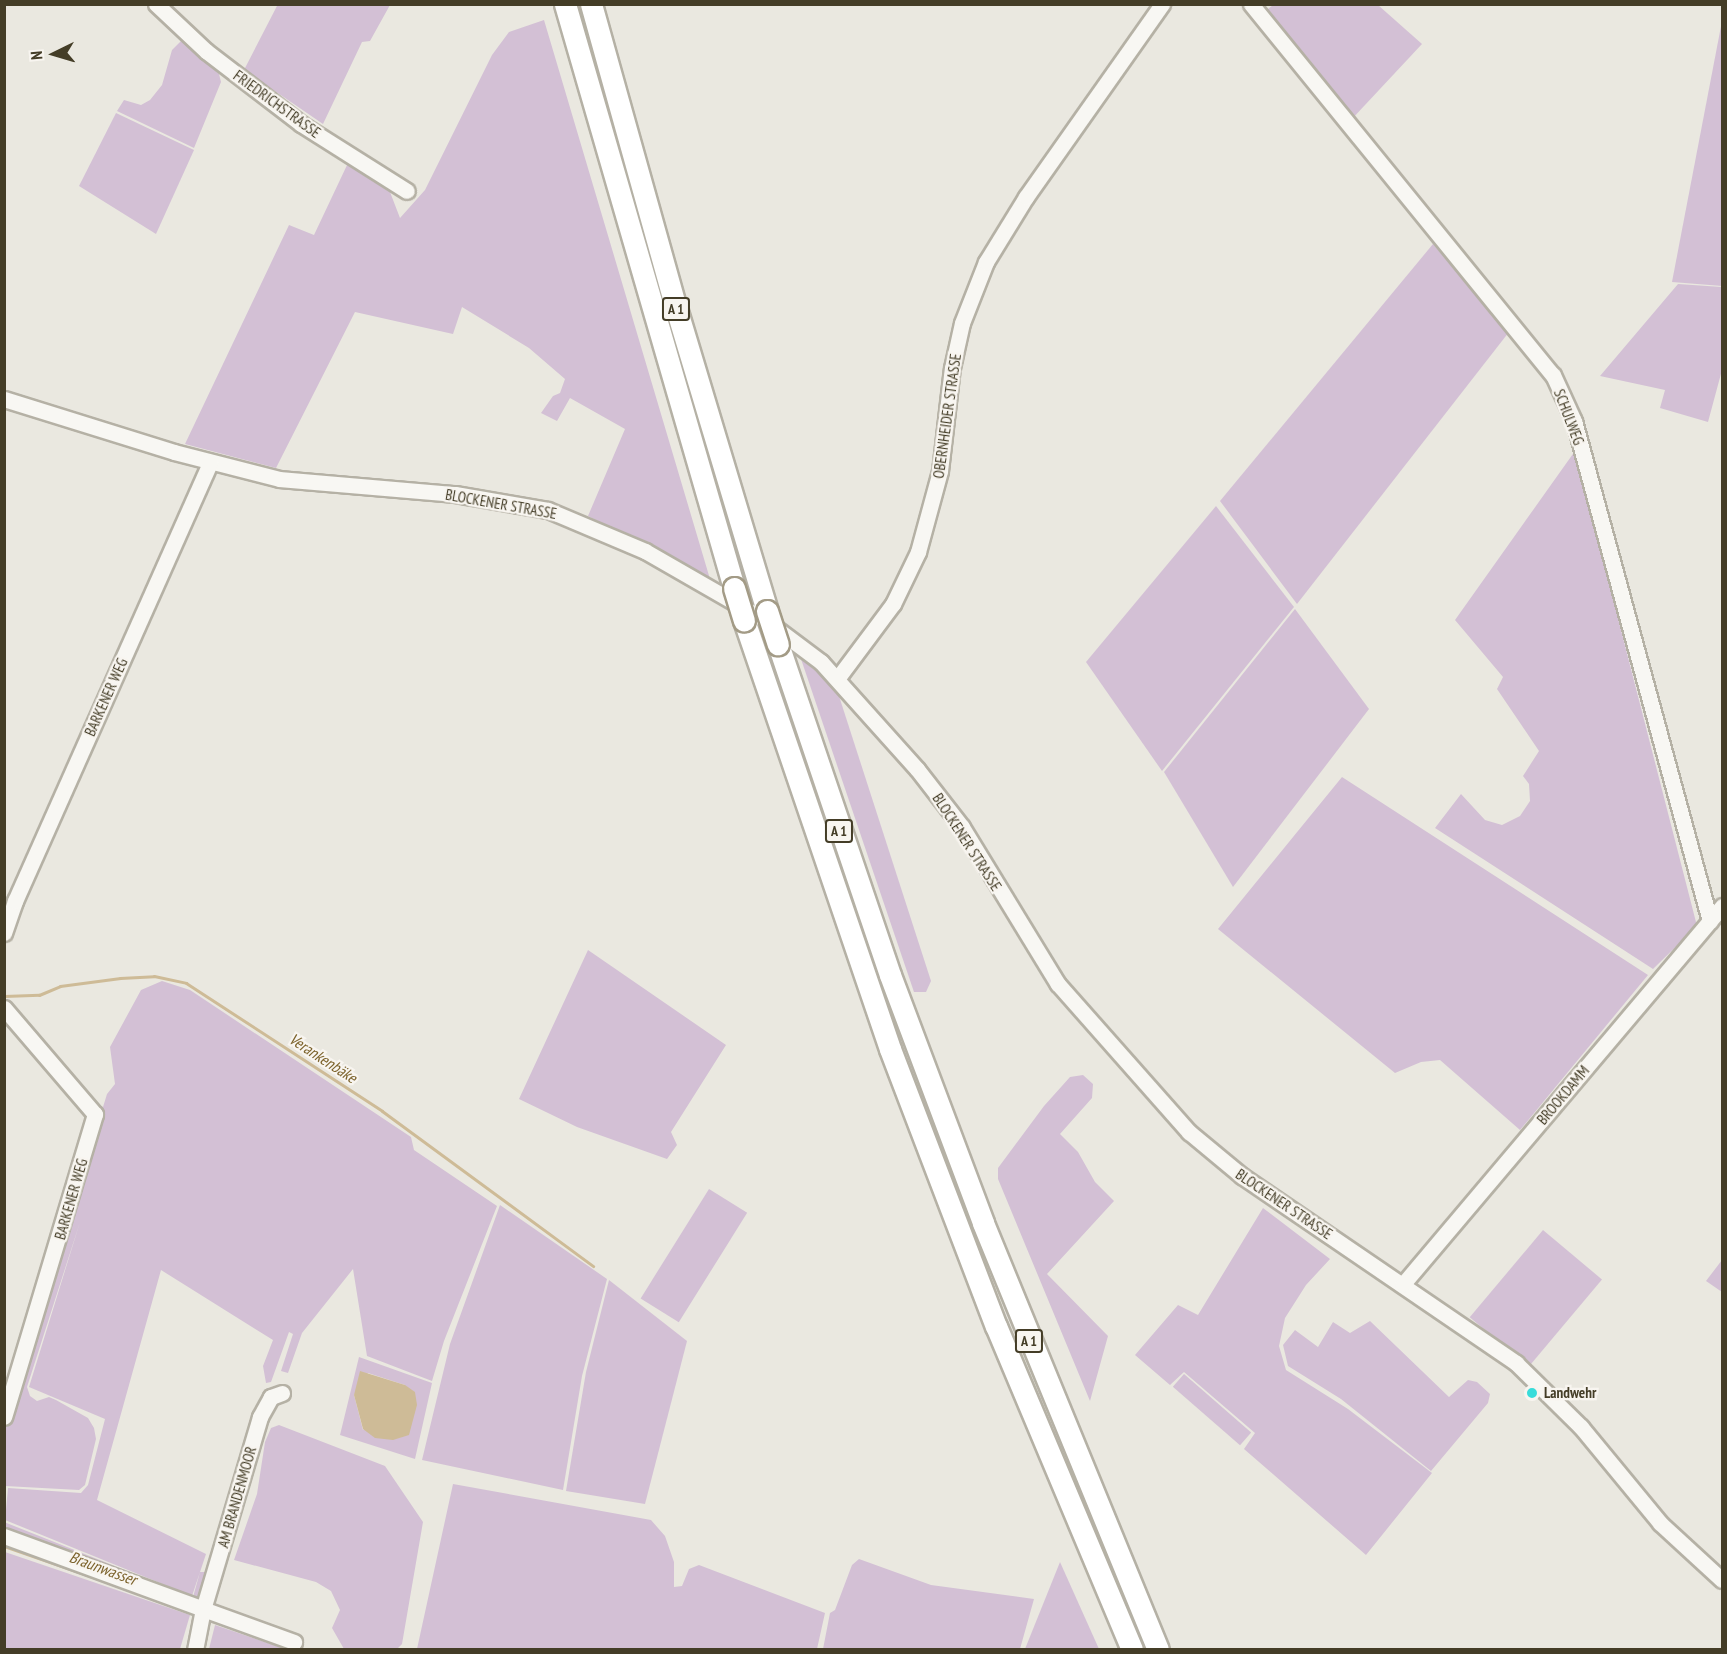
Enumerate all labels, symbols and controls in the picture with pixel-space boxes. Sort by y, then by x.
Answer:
north arrow [24,24,84,84]
text: N [26,50,46,61]
street label: FRIEDRICHSTRASSE [230,66,324,142]
road number: A 1 [661,298,691,320]
street label: OBERNHEIDER STRASSE [929,352,965,480]
street label: SCHULWEG [1550,387,1588,447]
street label: BLOCKENER STRASSE [444,485,558,523]
street label: BARKENER WEG [81,655,131,739]
street label: BLOCKENER STRASSE [929,790,1005,894]
road number: A 1 [824,820,854,842]
water label: Verankenbäke [286,1029,360,1087]
street label: BROOKDAMM [1533,1062,1593,1128]
street label: BARKENER WEG [51,1156,91,1242]
street label: BLOCKENER STRASSE [1232,1165,1336,1243]
road number: A 1 [1014,1330,1044,1352]
place label: Landwehr [1544,1384,1596,1402]
marker: Landwehr [1525,1386,1539,1400]
street label: AM BRANDENMOOR [214,1444,260,1550]
water label: Braunwasser [67,1547,139,1589]

